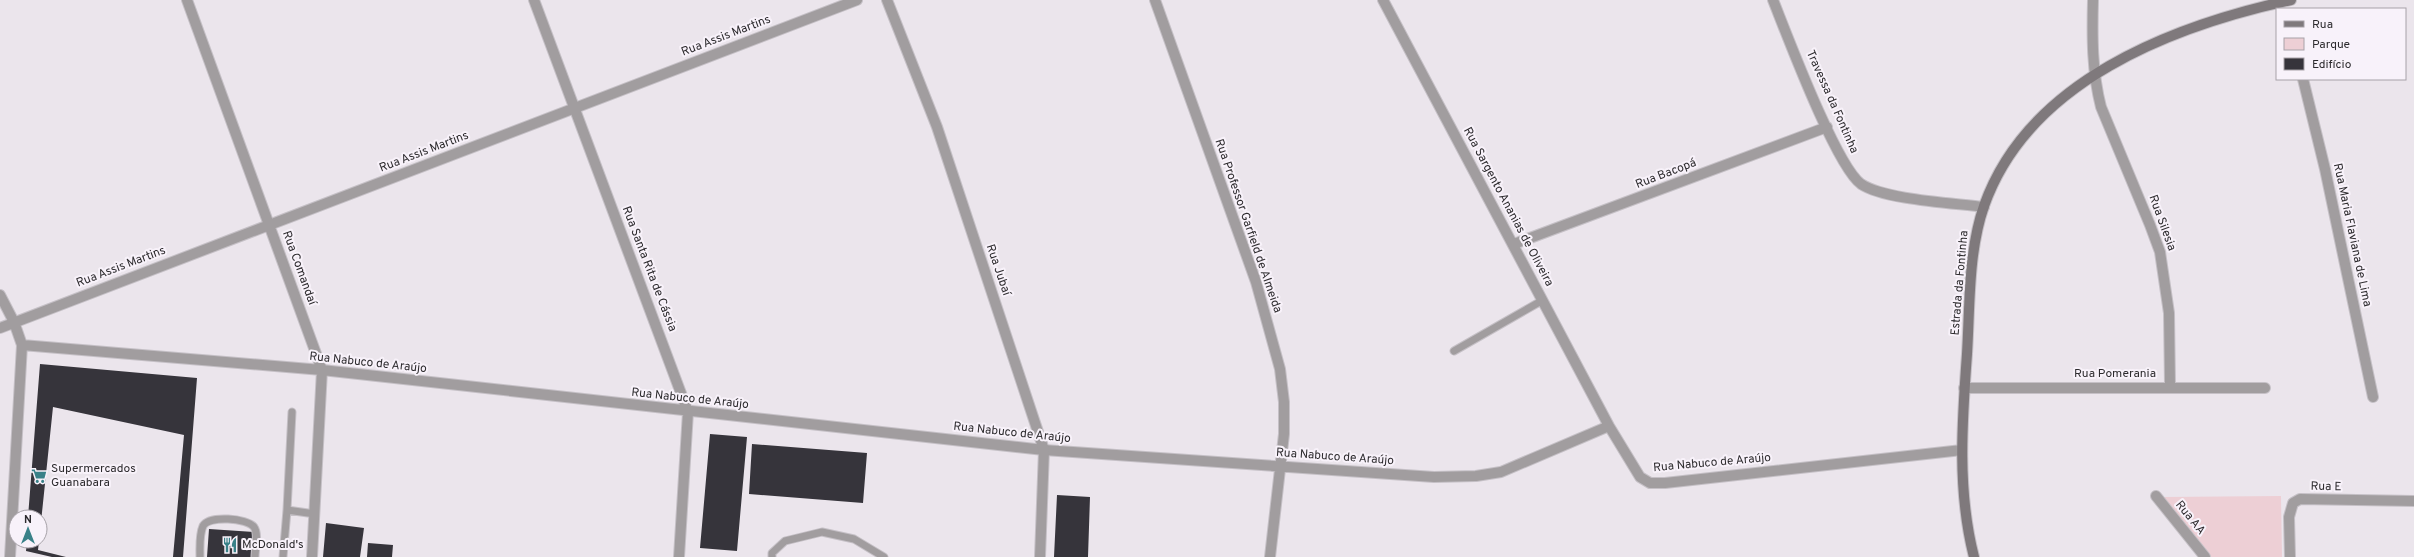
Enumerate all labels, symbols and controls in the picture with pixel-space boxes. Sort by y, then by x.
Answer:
legend [2276,8,2406,80]
street label: Rua Assis Martins [679,12,773,60]
text: Rua [2312,17,2333,33]
text: Parque [2312,37,2350,53]
street label: Travessa da Fontinha [1802,48,1862,156]
text: Edifício [2312,57,2352,73]
street label: Rua Sargento Ananias de Oliveira [1459,124,1557,290]
street label: Rua Assis Martins [377,128,471,176]
street label: Rua Professor Garfield de Almeida [1211,137,1285,315]
street label: Rua Bacopá [1633,155,1699,193]
street label: Rua Maria Flaviana de Lima [2329,162,2375,308]
street label: Rua Silesia [2144,193,2180,253]
street label: Rua Santa Rita de Cássia [618,204,680,334]
street label: Rua Comandaí [278,229,320,308]
street label: Estrada da Fontinha [1947,230,1973,336]
street label: Rua Jubaí [982,242,1015,299]
street label: Rua Assis Martins [74,243,168,291]
street label: Rua Nabuco de Araújo [308,349,428,377]
street label: Rua Pomerania [2074,366,2156,382]
street label: Rua Nabuco de Araújo [630,385,750,413]
street label: Rua Nabuco de Araújo [952,419,1072,447]
street label: Rua Nabuco de Araújo [1275,445,1395,469]
street label: Rua Nabuco de Araújo [1652,450,1772,476]
place label: Supermercados Guanabara [51,461,136,491]
supermarket icon: Supermercados Guanabara [30,467,48,485]
street label: Rua E [2310,479,2342,495]
street label: Rua AA [2171,498,2209,538]
north arrow [8,509,48,549]
text: N [24,513,32,527]
restaurant icon: McDonald's [221,536,239,554]
place label: McDonald's [242,537,304,553]

